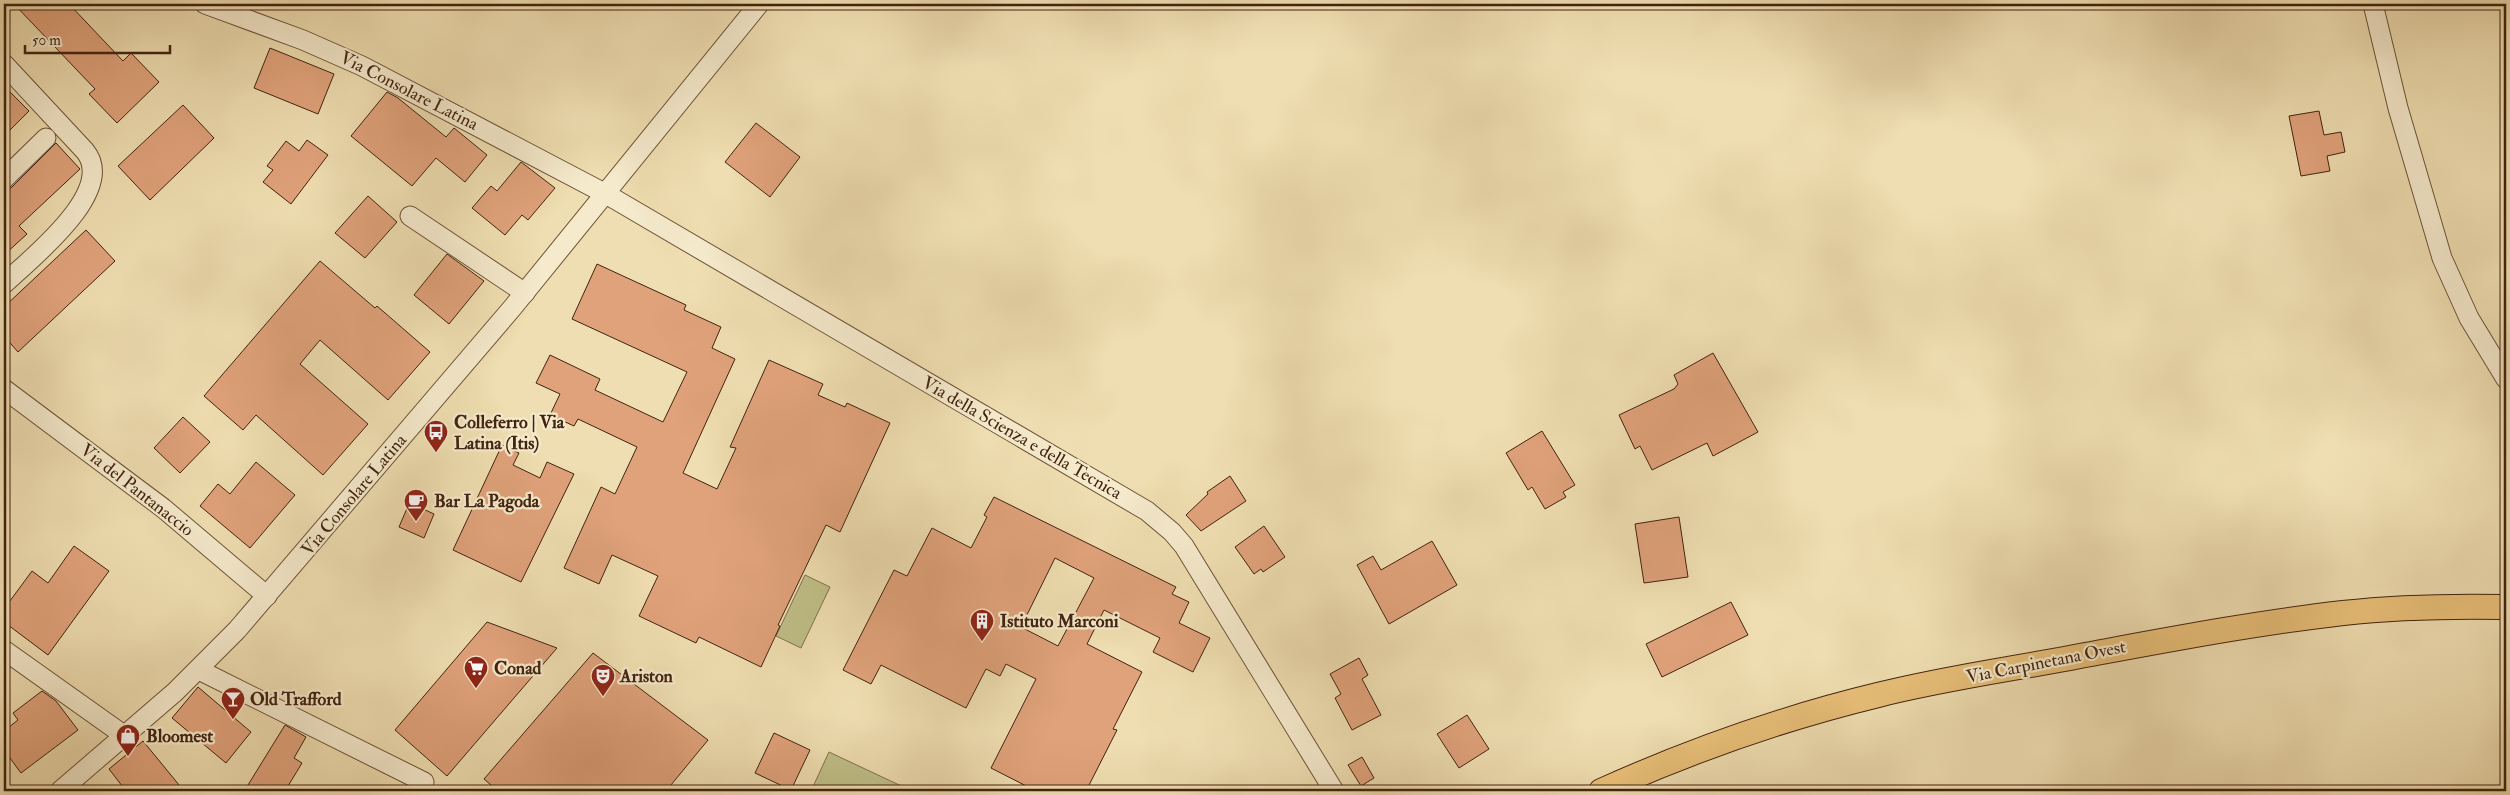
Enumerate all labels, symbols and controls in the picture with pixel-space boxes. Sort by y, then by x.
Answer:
scale bar [25,22,170,54]
text: 50 m [32,31,61,50]
street label: Via Consolare Latina [336,46,483,136]
street label: Via della Scienza e della Tecnica [918,371,1126,505]
place label: Colleferro | Via Latina (Itis) [454,411,565,455]
bus stop icon: Colleferro | Via Latina (Itis) [423,419,449,453]
street label: Via Consolare Latina [296,429,412,561]
street label: Via del Pantanaccio [76,439,199,542]
cafe icon: Bar La Pagoda [403,488,429,522]
place label: Bar La Pagoda [434,490,540,513]
building icon: Istituto Marconi [969,608,995,642]
place label: Istituto Marconi [1000,610,1119,633]
street label: Via Carpinetana Ovest [1964,635,2128,689]
supermarket icon: Conad [463,655,489,689]
place label: Conad [494,657,542,680]
theatre icon: Ariston [590,663,616,697]
place label: Ariston [619,665,674,688]
bar icon: Old Trafford [220,686,246,720]
place label: Old Trafford [250,688,342,711]
shop icon: Bloomest [115,723,141,757]
place label: Bloomest [146,725,213,748]

